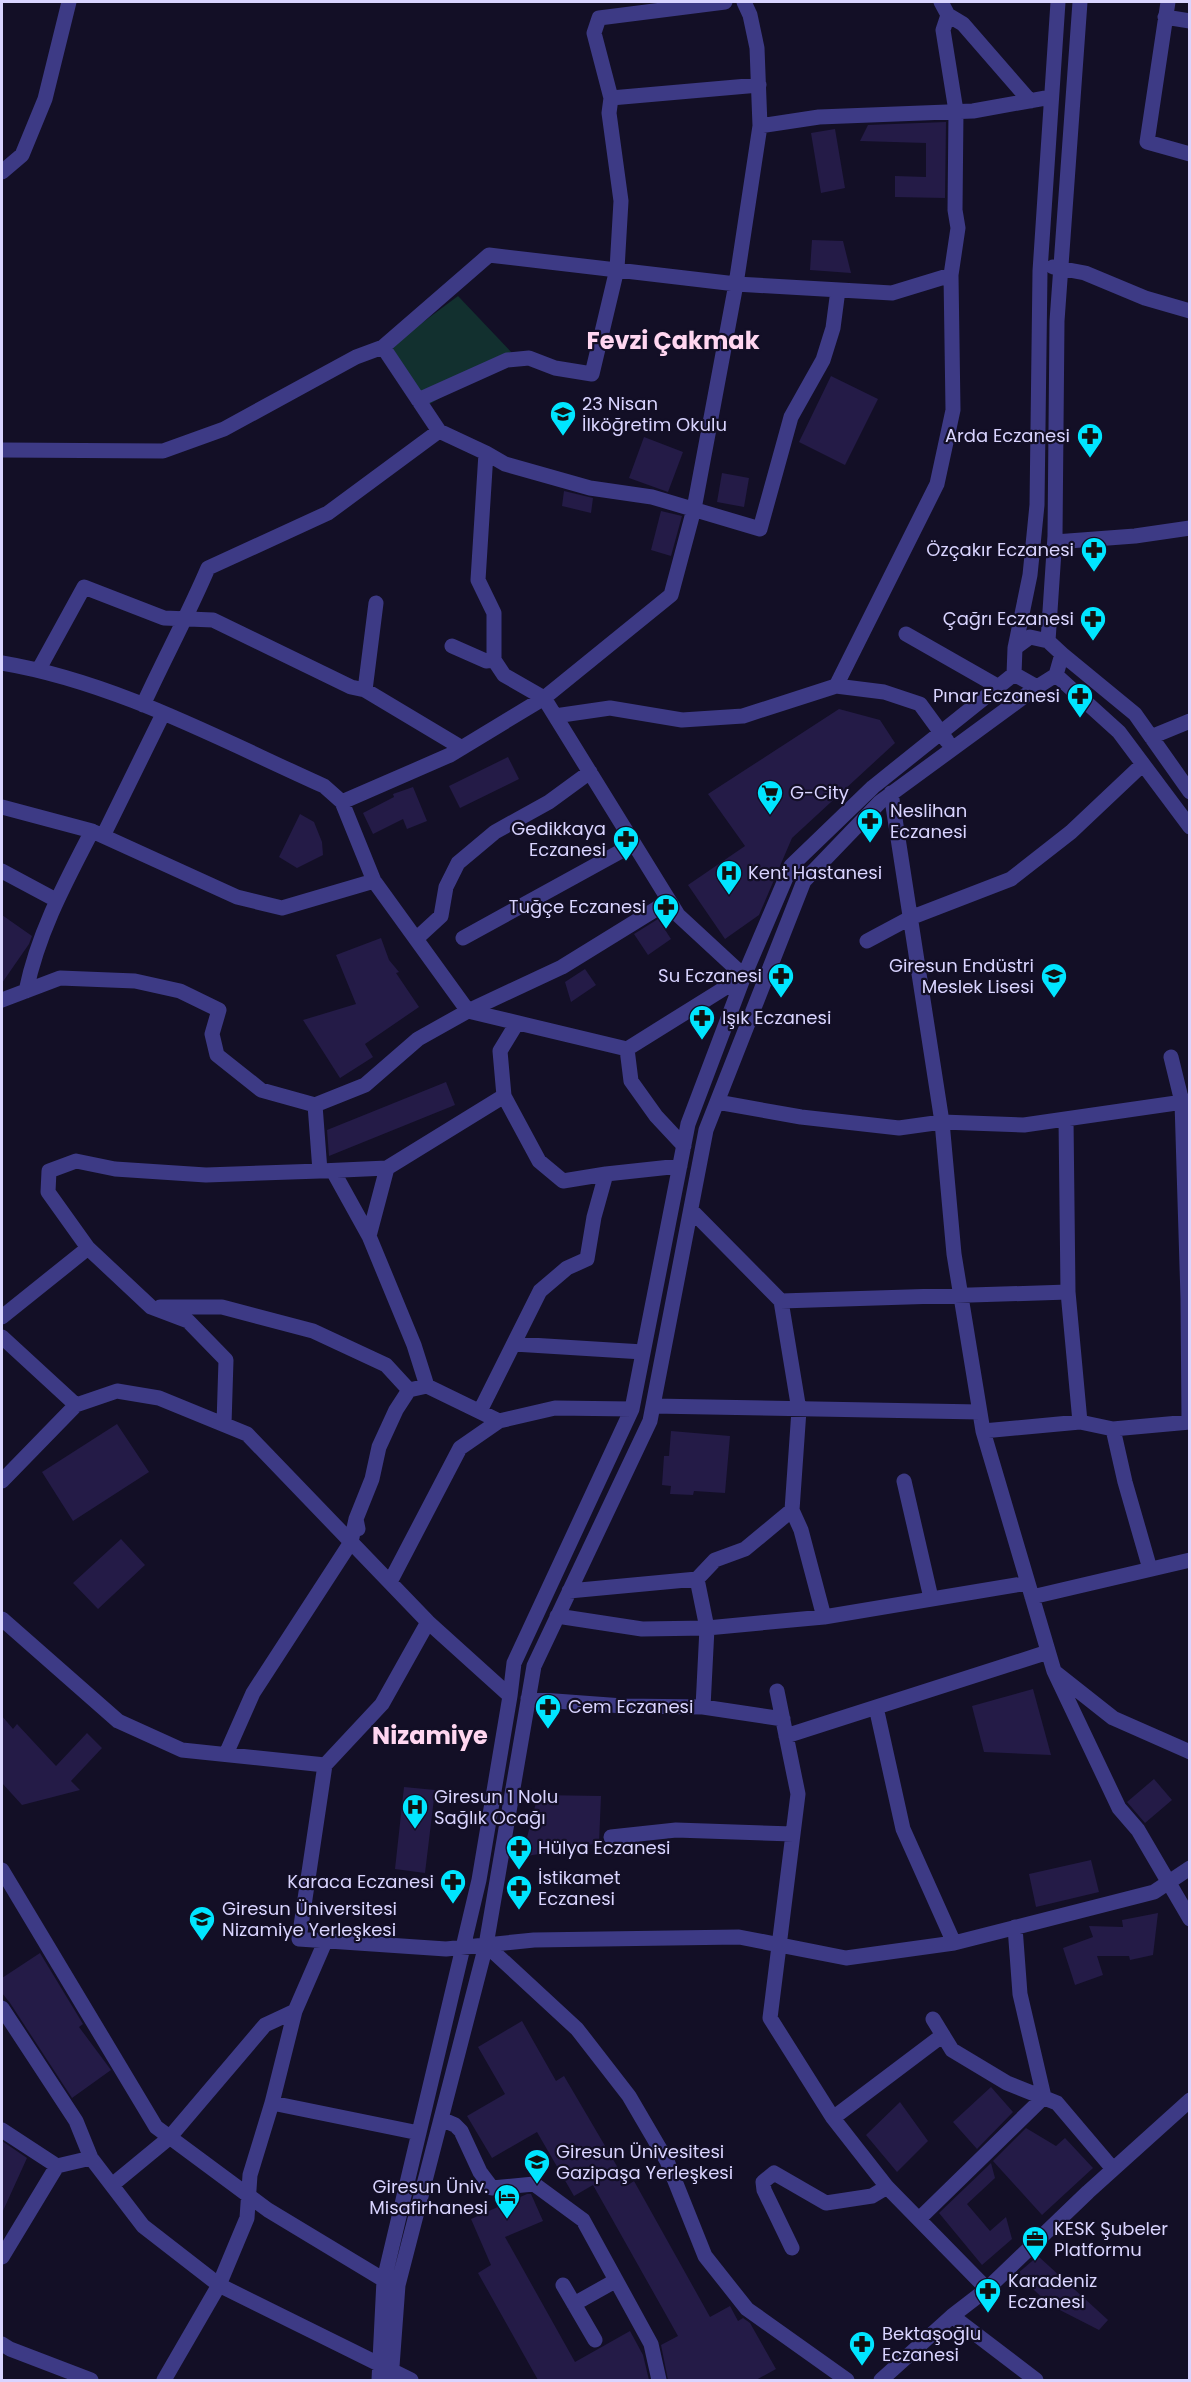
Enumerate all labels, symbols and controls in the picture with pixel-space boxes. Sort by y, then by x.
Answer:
district label: Fevzi Çakmak [587,324,760,357]
place label: 23 Nisan İlköğretim Okulu [582,391,727,437]
school or university icon: 23 Nisan İlköğretim Okulu [548,399,578,437]
pharmacy icon: Arda Eczanesi [1075,421,1105,459]
place label: Arda Eczanesi [945,423,1070,448]
pharmacy icon: Özçakır Eczanesi [1079,535,1109,573]
place label: Özçakır Eczanesi [926,537,1074,562]
pharmacy icon: Çağrı Eczanesi [1078,604,1108,642]
place label: Çağrı Eczanesi [943,606,1074,631]
pharmacy icon: Pınar Eczanesi [1065,681,1095,719]
place label: Pınar Eczanesi [933,683,1060,708]
supermarket icon: G-City [755,778,785,816]
place label: G-City [790,780,849,805]
place label: Neslihan Eczanesi [890,798,967,844]
pharmacy icon: Neslihan Eczanesi [855,806,885,844]
place label: Gedikkaya Eczanesi [511,816,606,862]
pharmacy icon: Gedikkaya Eczanesi [611,824,641,862]
hospital icon: Kent Hastanesi [714,858,744,896]
place label: Kent Hastanesi [748,860,882,885]
pharmacy icon: Tuğçe Eczanesi [651,892,681,930]
place label: Tuğçe Eczanesi [509,894,646,919]
place label: Giresun Endüstri Meslek Lisesi [889,953,1034,999]
pharmacy icon: Su Eczanesi [766,961,796,999]
school or university icon: Giresun Endüstri Meslek Lisesi [1039,961,1069,999]
place label: Su Eczanesi [658,963,762,988]
pharmacy icon: Işık Eczanesi [687,1003,717,1041]
place label: Işık Eczanesi [722,1005,831,1030]
pharmacy icon: Cem Eczanesi [533,1692,563,1730]
place label: Cem Eczanesi [568,1694,693,1719]
district label: Nizamiye [372,1719,488,1752]
place label: Giresun 1 Nolu Sağlık Ocağı [434,1784,558,1830]
hospital icon: Giresun 1 Nolu Sağlık Ocağı [400,1792,430,1830]
pharmacy icon: Hülya Eczanesi [504,1833,534,1871]
place label: Hülya Eczanesi [538,1835,671,1860]
place label: İstikamet Eczanesi [538,1865,621,1911]
pharmacy icon: Karaca Eczanesi [438,1867,468,1905]
place label: Karaca Eczanesi [287,1869,434,1894]
pharmacy icon: İstikamet Eczanesi [504,1873,534,1911]
place label: Giresun Üniversitesi Nizamiye Yerleşkesi [222,1896,397,1942]
school or university icon: Giresun Üniversitesi Nizamiye Yerleşkesi [187,1904,217,1942]
place label: Giresun Ünivesitesi Gazipaşa Yerleşkesi [556,2139,733,2185]
school or university icon: Giresun Ünivesitesi Gazipaşa Yerleşkesi [522,2147,552,2185]
place label: Giresun Üniv. Misafirhanesi [369,2174,488,2220]
hotel icon: Giresun Üniv. Misafirhanesi [492,2182,522,2220]
place label: KESK Şubeler Platformu [1054,2216,1168,2262]
office icon: KESK Şubeler Platformu [1020,2224,1050,2262]
place label: Karadeniz Eczanesi [1008,2268,1097,2314]
pharmacy icon: Karadeniz Eczanesi [973,2276,1003,2314]
place label: Bektaşoğlu Eczanesi [882,2321,981,2367]
pharmacy icon: Bektaşoğlu Eczanesi [847,2329,877,2367]

